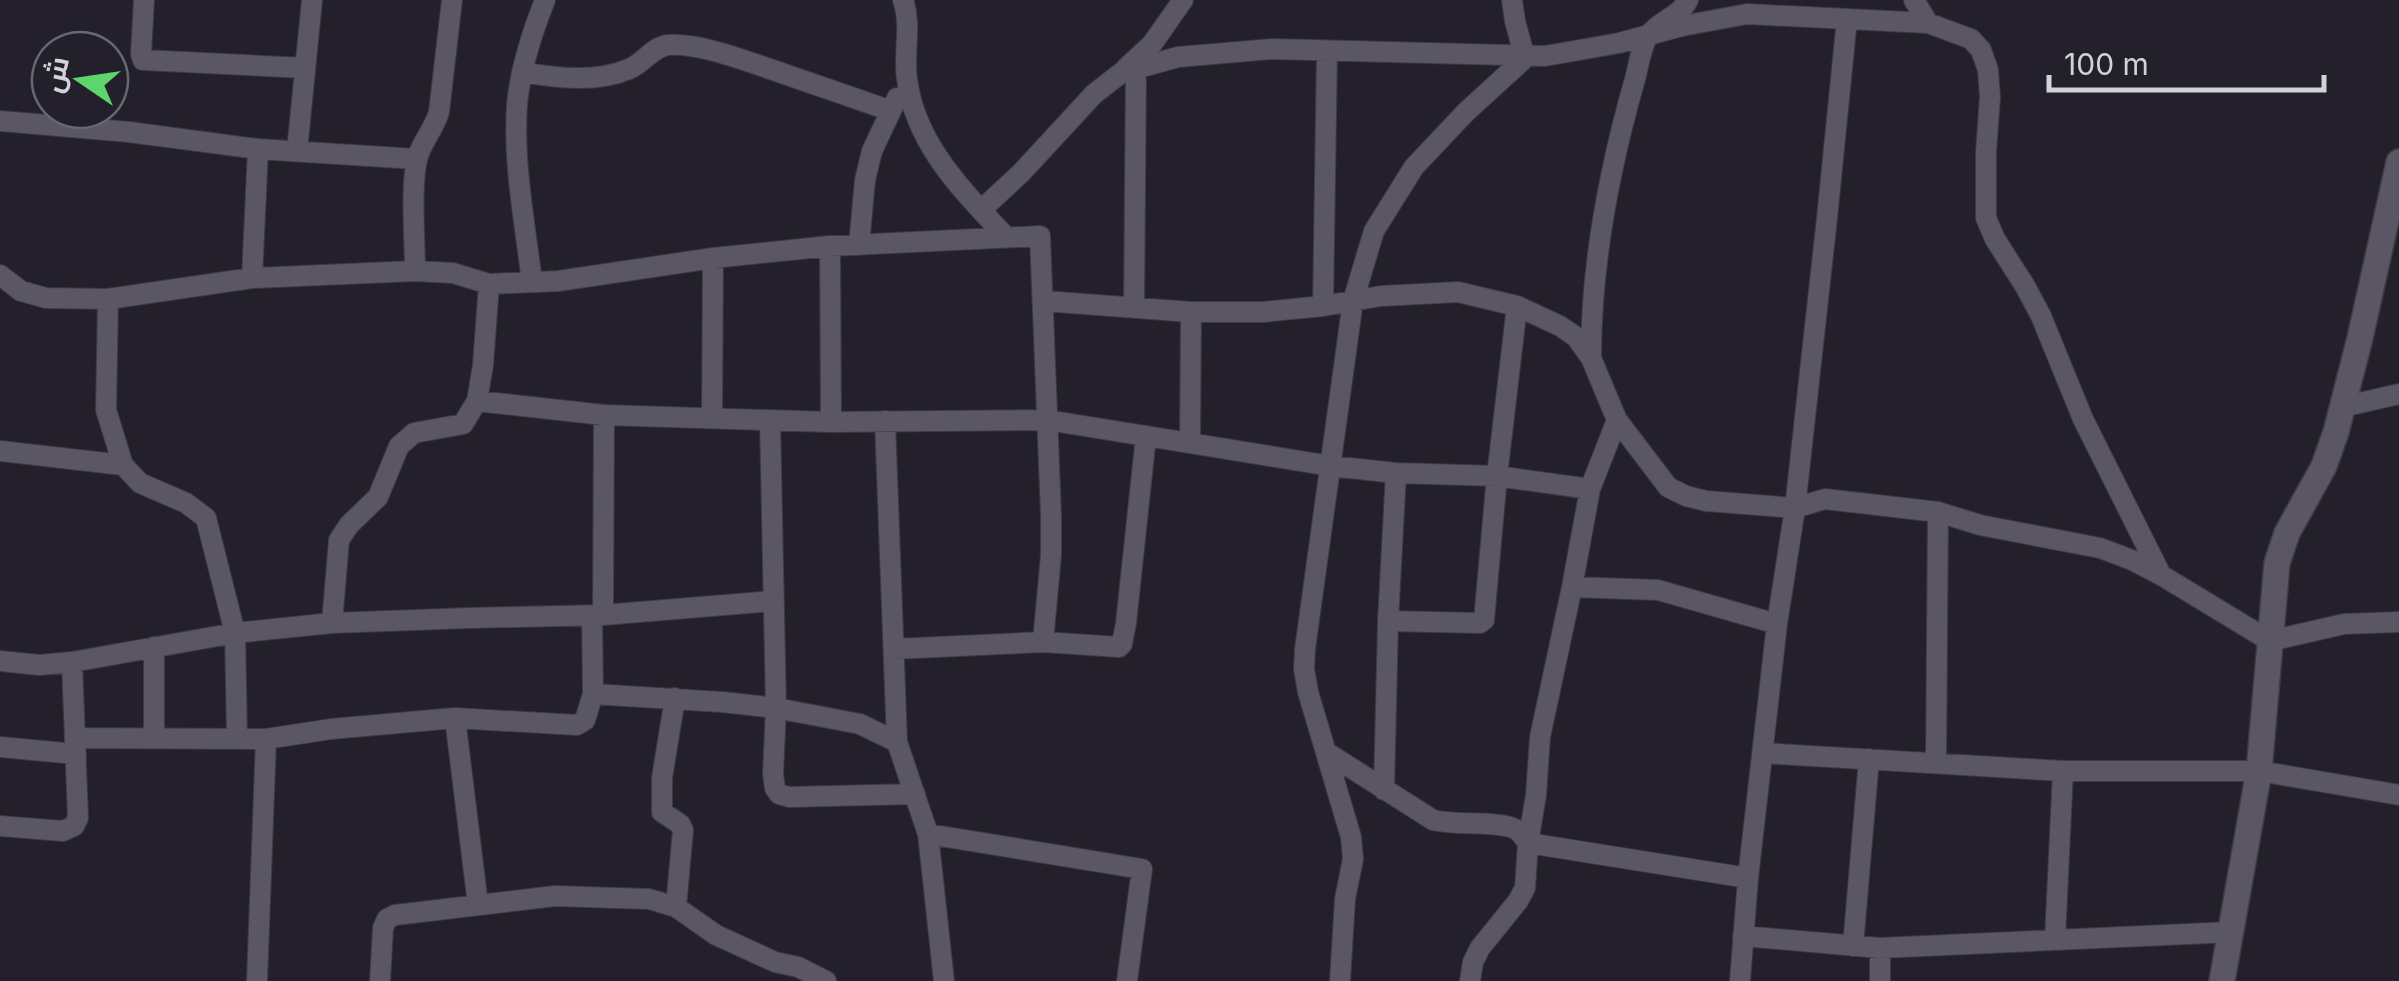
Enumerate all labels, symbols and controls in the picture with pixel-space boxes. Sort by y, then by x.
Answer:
north arrow [30,30,130,130]
scale bar [2049,30,2324,92]
text: 100 m [2064,46,2149,82]
text: ش [35,53,76,96]

